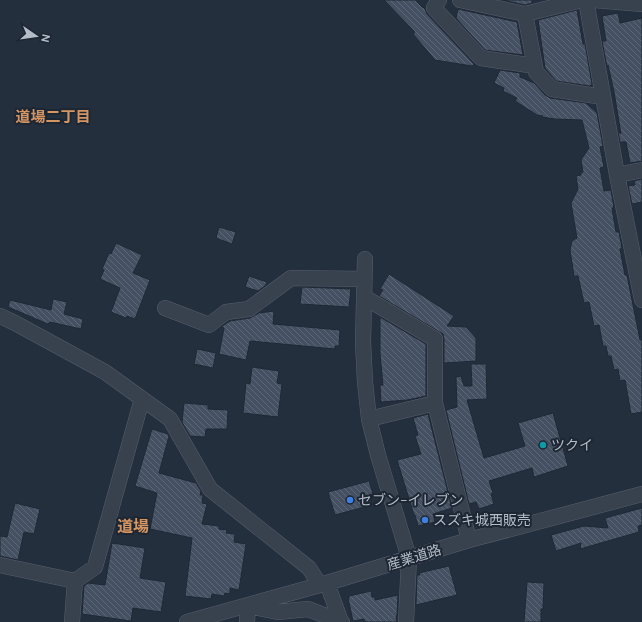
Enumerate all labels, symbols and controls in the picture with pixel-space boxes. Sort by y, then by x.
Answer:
north arrow [16,16,56,56]
text: N [38,33,53,44]
district label: 道場二丁目 [15,107,91,127]
place label: ツクイ [551,436,593,454]
marker: ツクイ [538,440,548,450]
place label: セブン-イレブン [358,491,464,509]
marker: セブン-イレブン [345,495,355,505]
place label: スズキ城西販売 [433,511,531,529]
marker: スズキ城西販売 [420,515,430,525]
district label: 道場 [117,516,149,537]
street label: 産業道路 [385,540,443,574]

